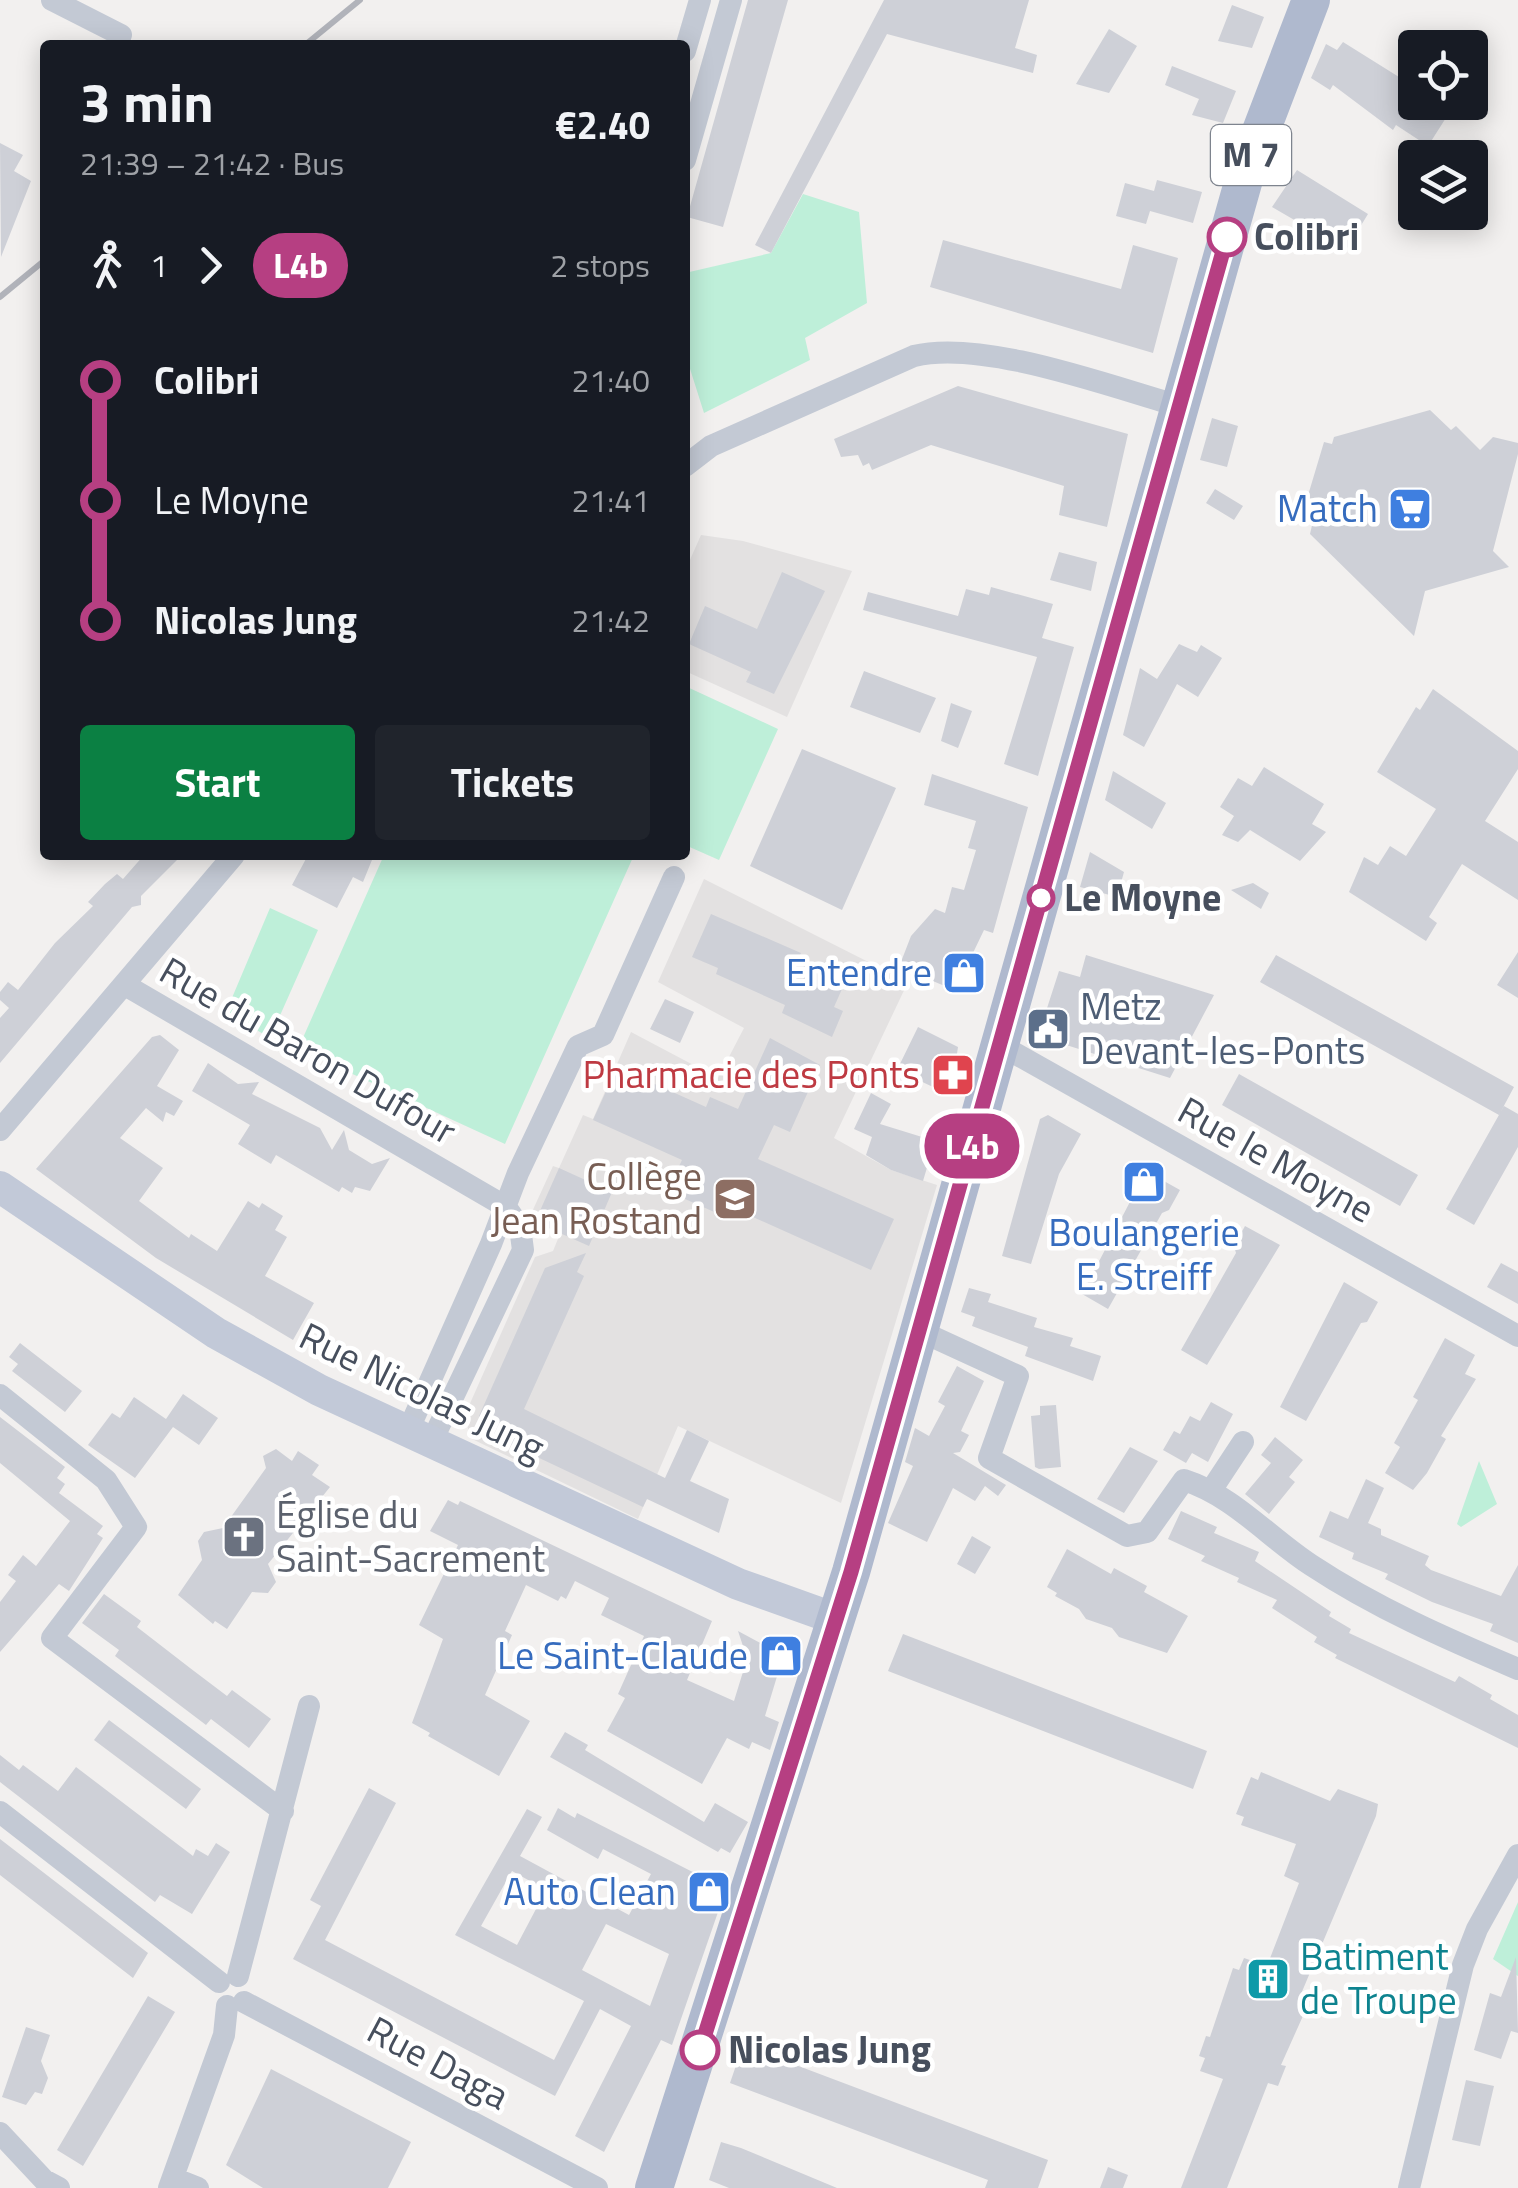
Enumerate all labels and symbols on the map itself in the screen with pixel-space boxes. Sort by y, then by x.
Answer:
road number: M 7 [1211,125,1291,185]
place label: Colibri [1254,207,1359,265]
marker: Colibri [1208,218,1246,256]
place label: Match [1277,479,1378,537]
supermarket icon: Match [1387,486,1433,532]
place label: Le Moyne [1064,868,1221,926]
marker: Le Moyne [1028,885,1054,911]
street label: Rue du Baron Dufour [149,942,468,1159]
place label: Entendre [786,943,932,1001]
shop icon: Entendre [941,950,987,996]
place label: Metz Devant-les-Ponts [1080,977,1365,1079]
public building icon: Metz Devant-les-Ponts [1025,1006,1071,1052]
place label: Pharmacie des Ponts [583,1045,920,1103]
pharmacy icon: Pharmacie des Ponts [930,1052,976,1098]
street label: Rue le Moyne [1168,1081,1385,1237]
line badge: L4b [914,1114,1030,1178]
place label: Collège Jean Rostand [491,1147,702,1249]
shop icon: Boulangerie E. Streiff [1121,1159,1167,1205]
school or university icon: Collège Jean Rostand [712,1176,758,1222]
place label: Boulangerie E. Streiff [1048,1203,1240,1305]
street label: Rue Nicolas Jung [290,1307,555,1476]
place label: Église du Saint-Sacrement [276,1485,545,1587]
church icon: Église du Saint-Sacrement [221,1514,267,1560]
place label: Le Saint-Claude [497,1626,748,1684]
shop icon: Le Saint-Claude [758,1633,804,1679]
place label: Auto Clean [503,1862,676,1920]
shop icon: Auto Clean [686,1869,732,1915]
place label: Batiment de Troupe [1300,1927,1457,2029]
building icon: Batiment de Troupe [1245,1956,1291,2002]
street label: Rue Daga [357,2001,520,2124]
place label: Nicolas Jung [728,2020,931,2078]
marker: Nicolas Jung [681,2031,719,2069]

